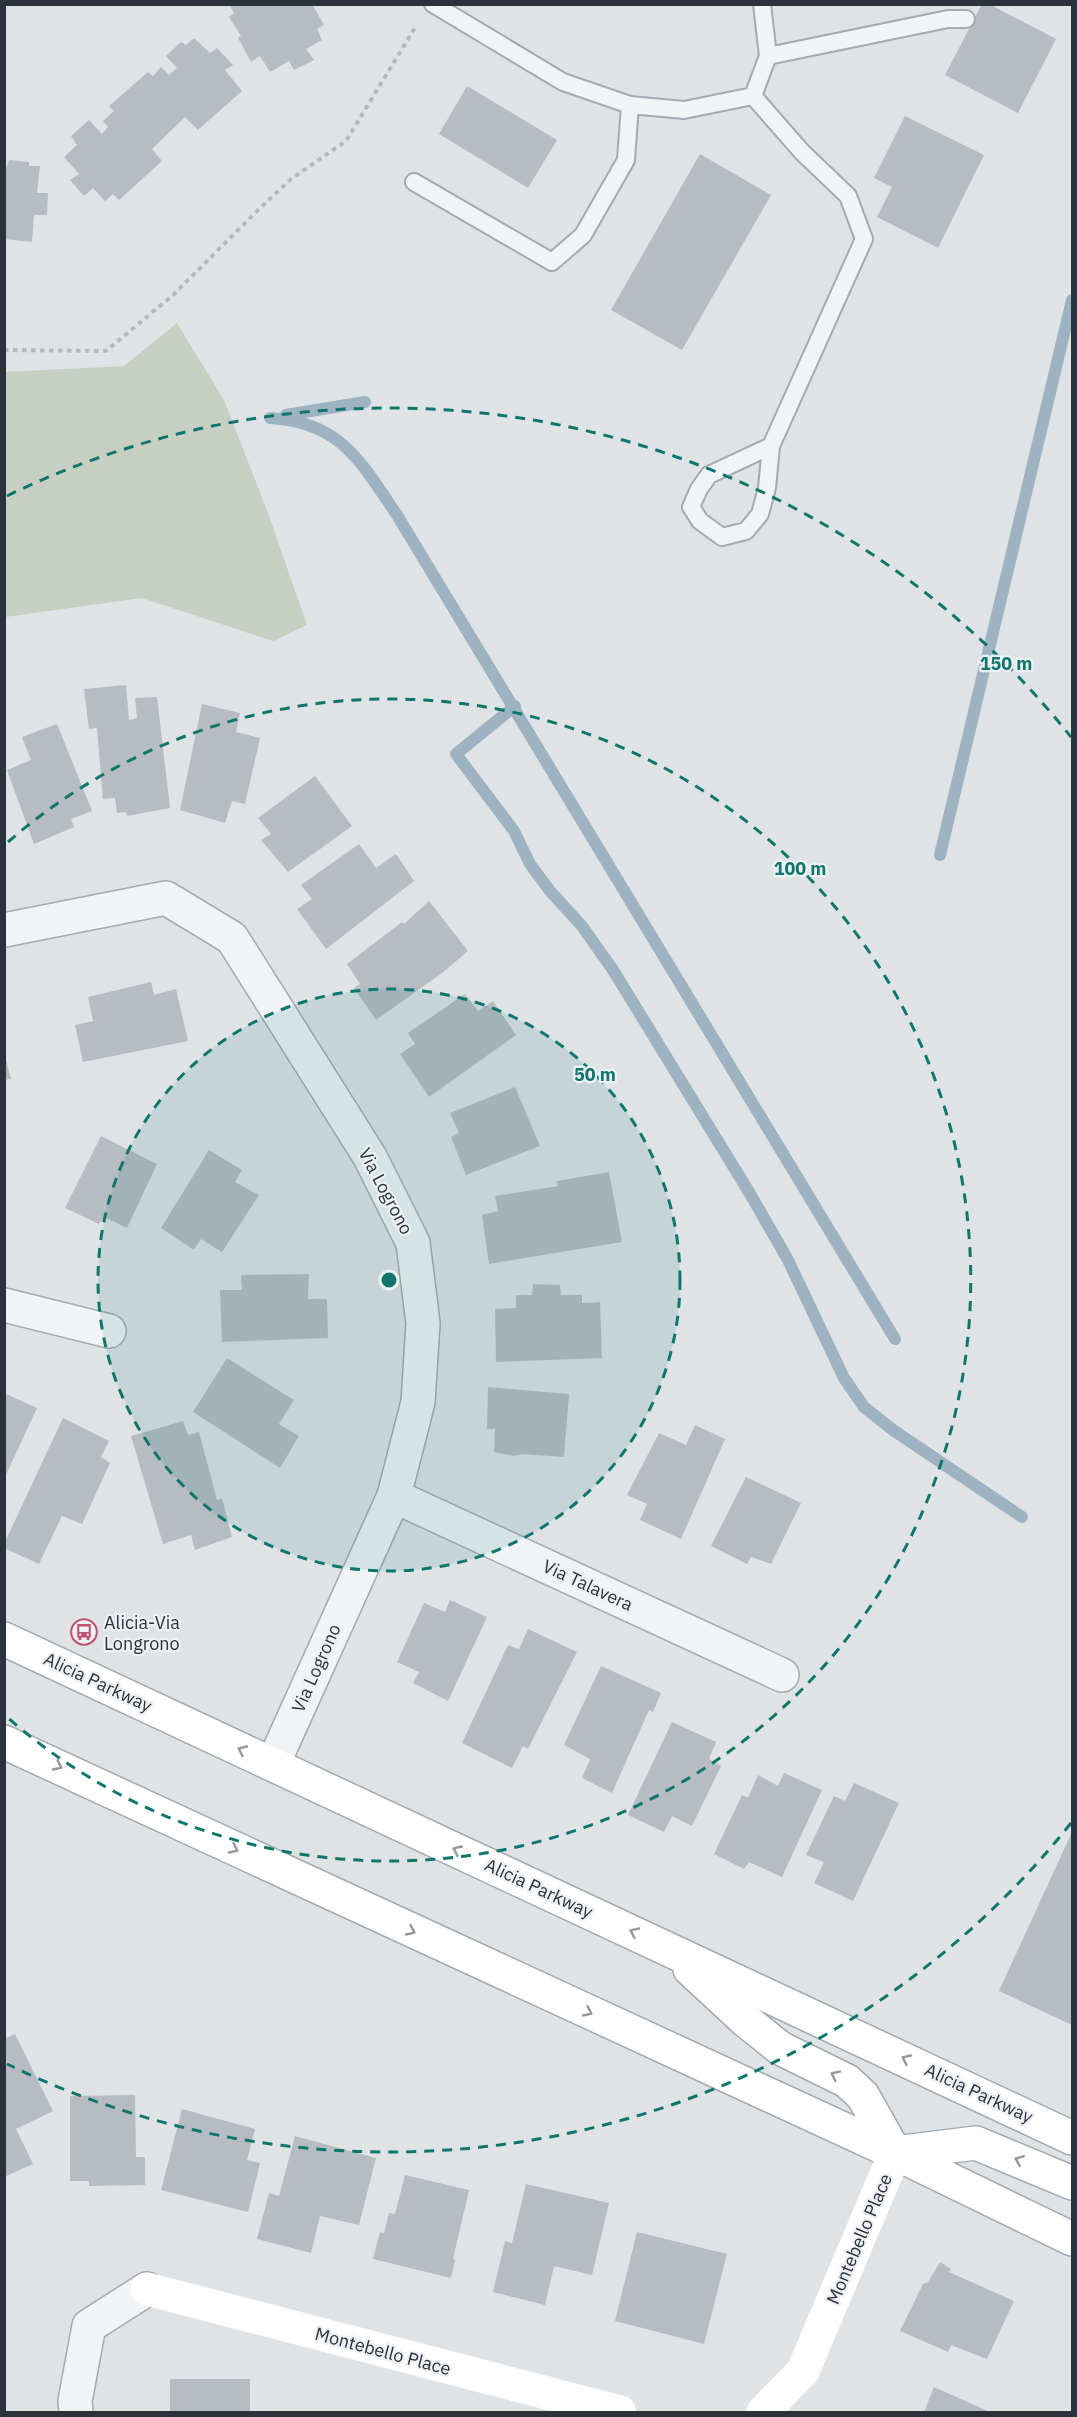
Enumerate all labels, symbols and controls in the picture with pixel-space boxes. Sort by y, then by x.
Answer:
text: 150 m [980,652,1032,675]
text: 100 m [774,857,826,880]
text: 50 m [574,1063,616,1086]
street label: Via Logrono [354,1144,418,1238]
centre of rings [379,1270,399,1290]
street label: Via Talavera [539,1554,637,1616]
place label: Alicia-Via Longrono [104,1611,180,1655]
bus stop icon: Alicia-Via Longrono [69,1617,99,1647]
street label: Via Logrono [286,1620,346,1716]
street label: Alicia Parkway [40,1647,156,1717]
one-way arrow [238,1745,249,1757]
one-way arrow [51,1759,62,1771]
one-way arrow [228,1841,239,1853]
one-way arrow [453,1845,464,1857]
street label: Alicia Parkway [481,1853,597,1923]
one-way arrow [405,1923,416,1935]
one-way arrow [629,1927,640,1939]
one-way arrow [582,2005,593,2017]
one-way arrow [901,2054,912,2066]
street label: Alicia Parkway [921,2058,1037,2128]
one-way arrow [831,2071,842,2083]
one-way arrow [1014,2155,1025,2167]
street label: Montebello Place [821,2170,897,2308]
street label: Montebello Place [313,2322,454,2380]

